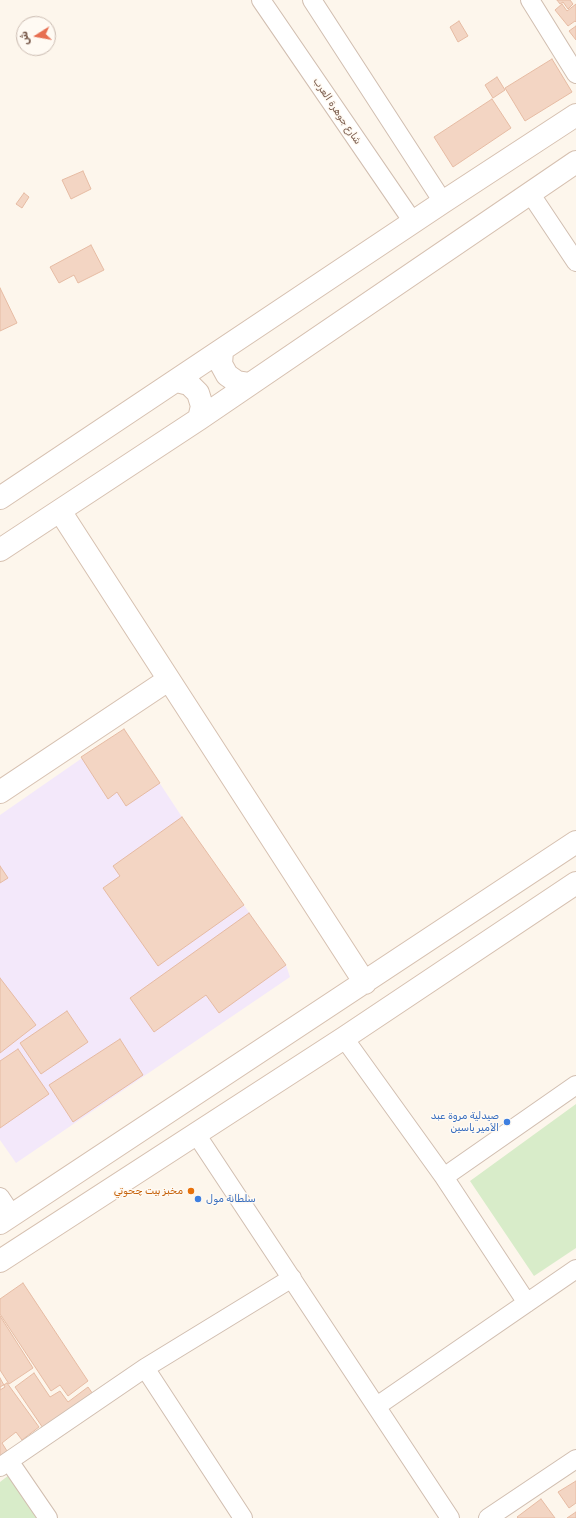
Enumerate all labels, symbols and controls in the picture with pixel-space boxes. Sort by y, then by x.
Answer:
north arrow [16,16,56,56]
text: ش [17,30,32,46]
street label: شارع جوهرة العرب [310,75,364,147]
place label: صيدلية مروة عبد الأمير ياسين [431,1110,499,1134]
marker: صيدلية مروة عبد الأمير ياسين [502,1117,512,1127]
place label: مخبز بيت چحوتي [114,1185,183,1197]
marker: مخبز بيت چحوتي [186,1186,196,1196]
place label: سلطانة مول [206,1193,256,1205]
marker: سلطانة مول [193,1194,203,1204]

